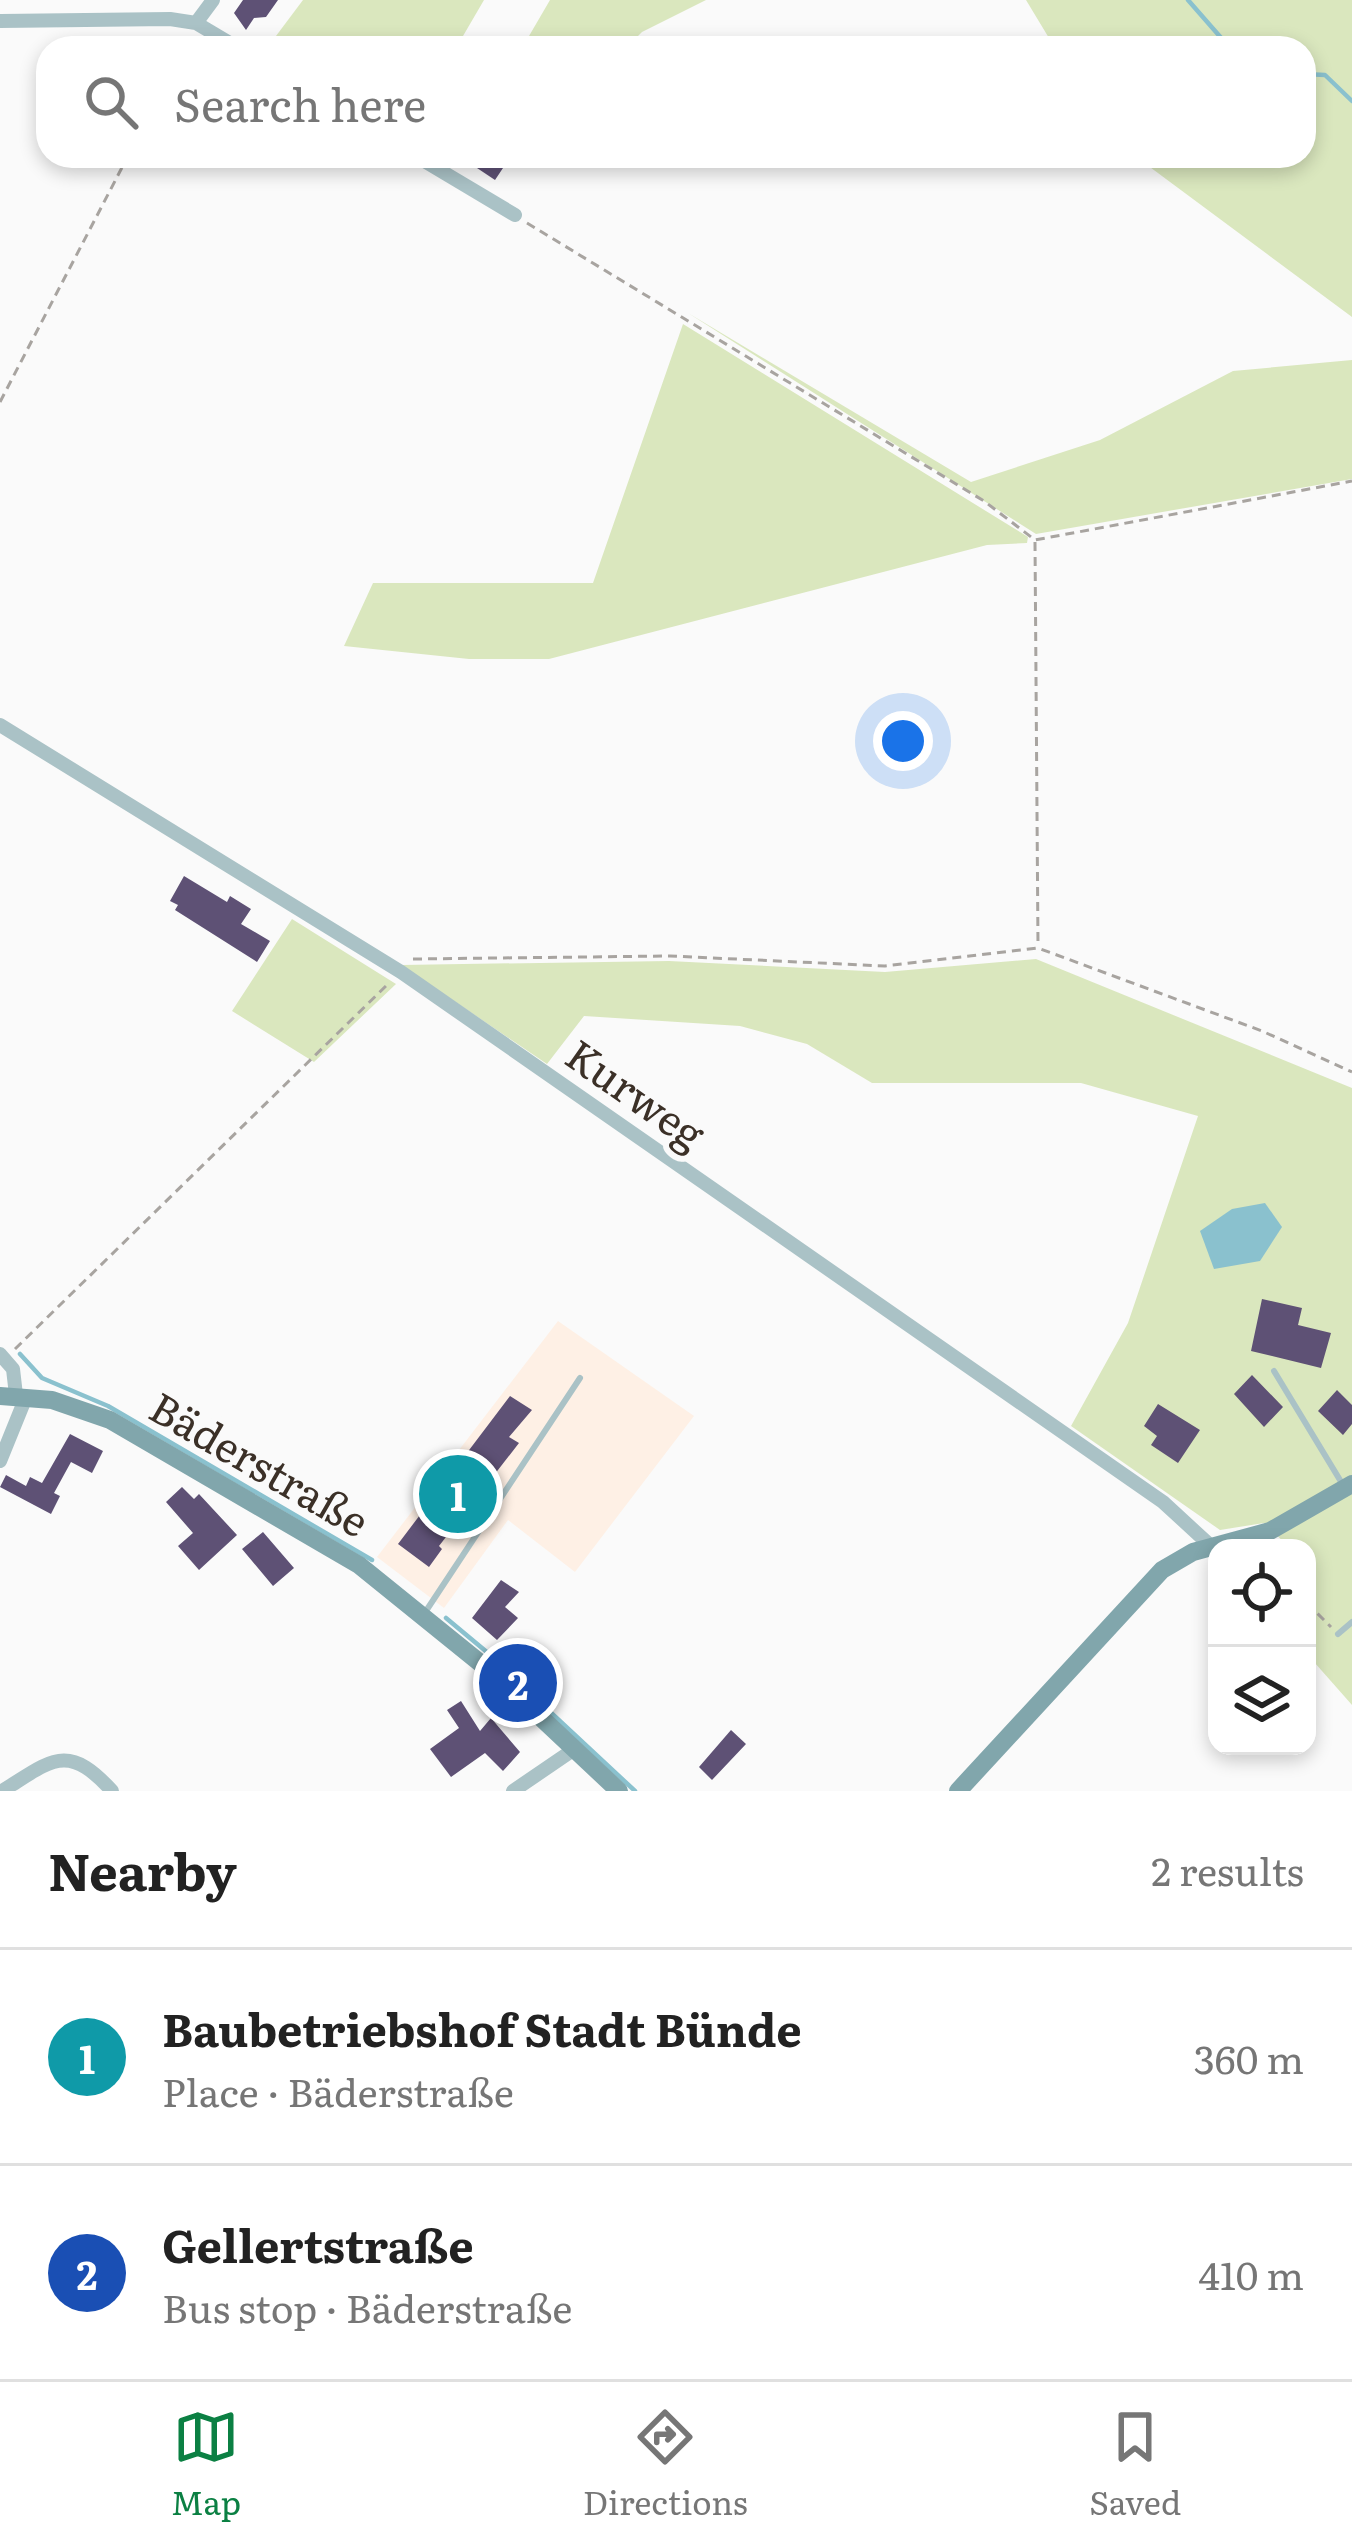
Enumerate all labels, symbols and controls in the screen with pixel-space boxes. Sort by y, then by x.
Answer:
search box [36,36,1316,168]
icon: search [78,69,144,135]
text: Search here [174,69,426,136]
your location [873,711,933,771]
street label: Kurweg [555,1022,719,1163]
street label: Bäderstraße [139,1375,382,1550]
pin: 1 [419,1449,497,1539]
map controls [1208,1539,1316,1755]
button: locate [1208,1539,1316,1647]
pin: 2 [479,1638,557,1728]
button: layers [1208,1647,1316,1755]
text: Nearby [48,1831,237,1907]
text: 2 results [1151,1840,1304,1898]
text: Baubetriebshof Stadt Bünde [162,1994,802,2061]
text: 1 [79,2028,95,2086]
text: 360 m [1194,2028,1304,2086]
text: Place · Bäderstraße [162,2061,514,2119]
text: Gellertstraße [162,2210,474,2277]
text: 2 [77,2244,97,2302]
text: 410 m [1198,2244,1304,2302]
text: Bus stop · Bäderstraße [162,2277,572,2335]
tab: Map [171,2404,241,2525]
tab: Directions [583,2404,748,2525]
tab: Saved [1089,2404,1181,2525]

